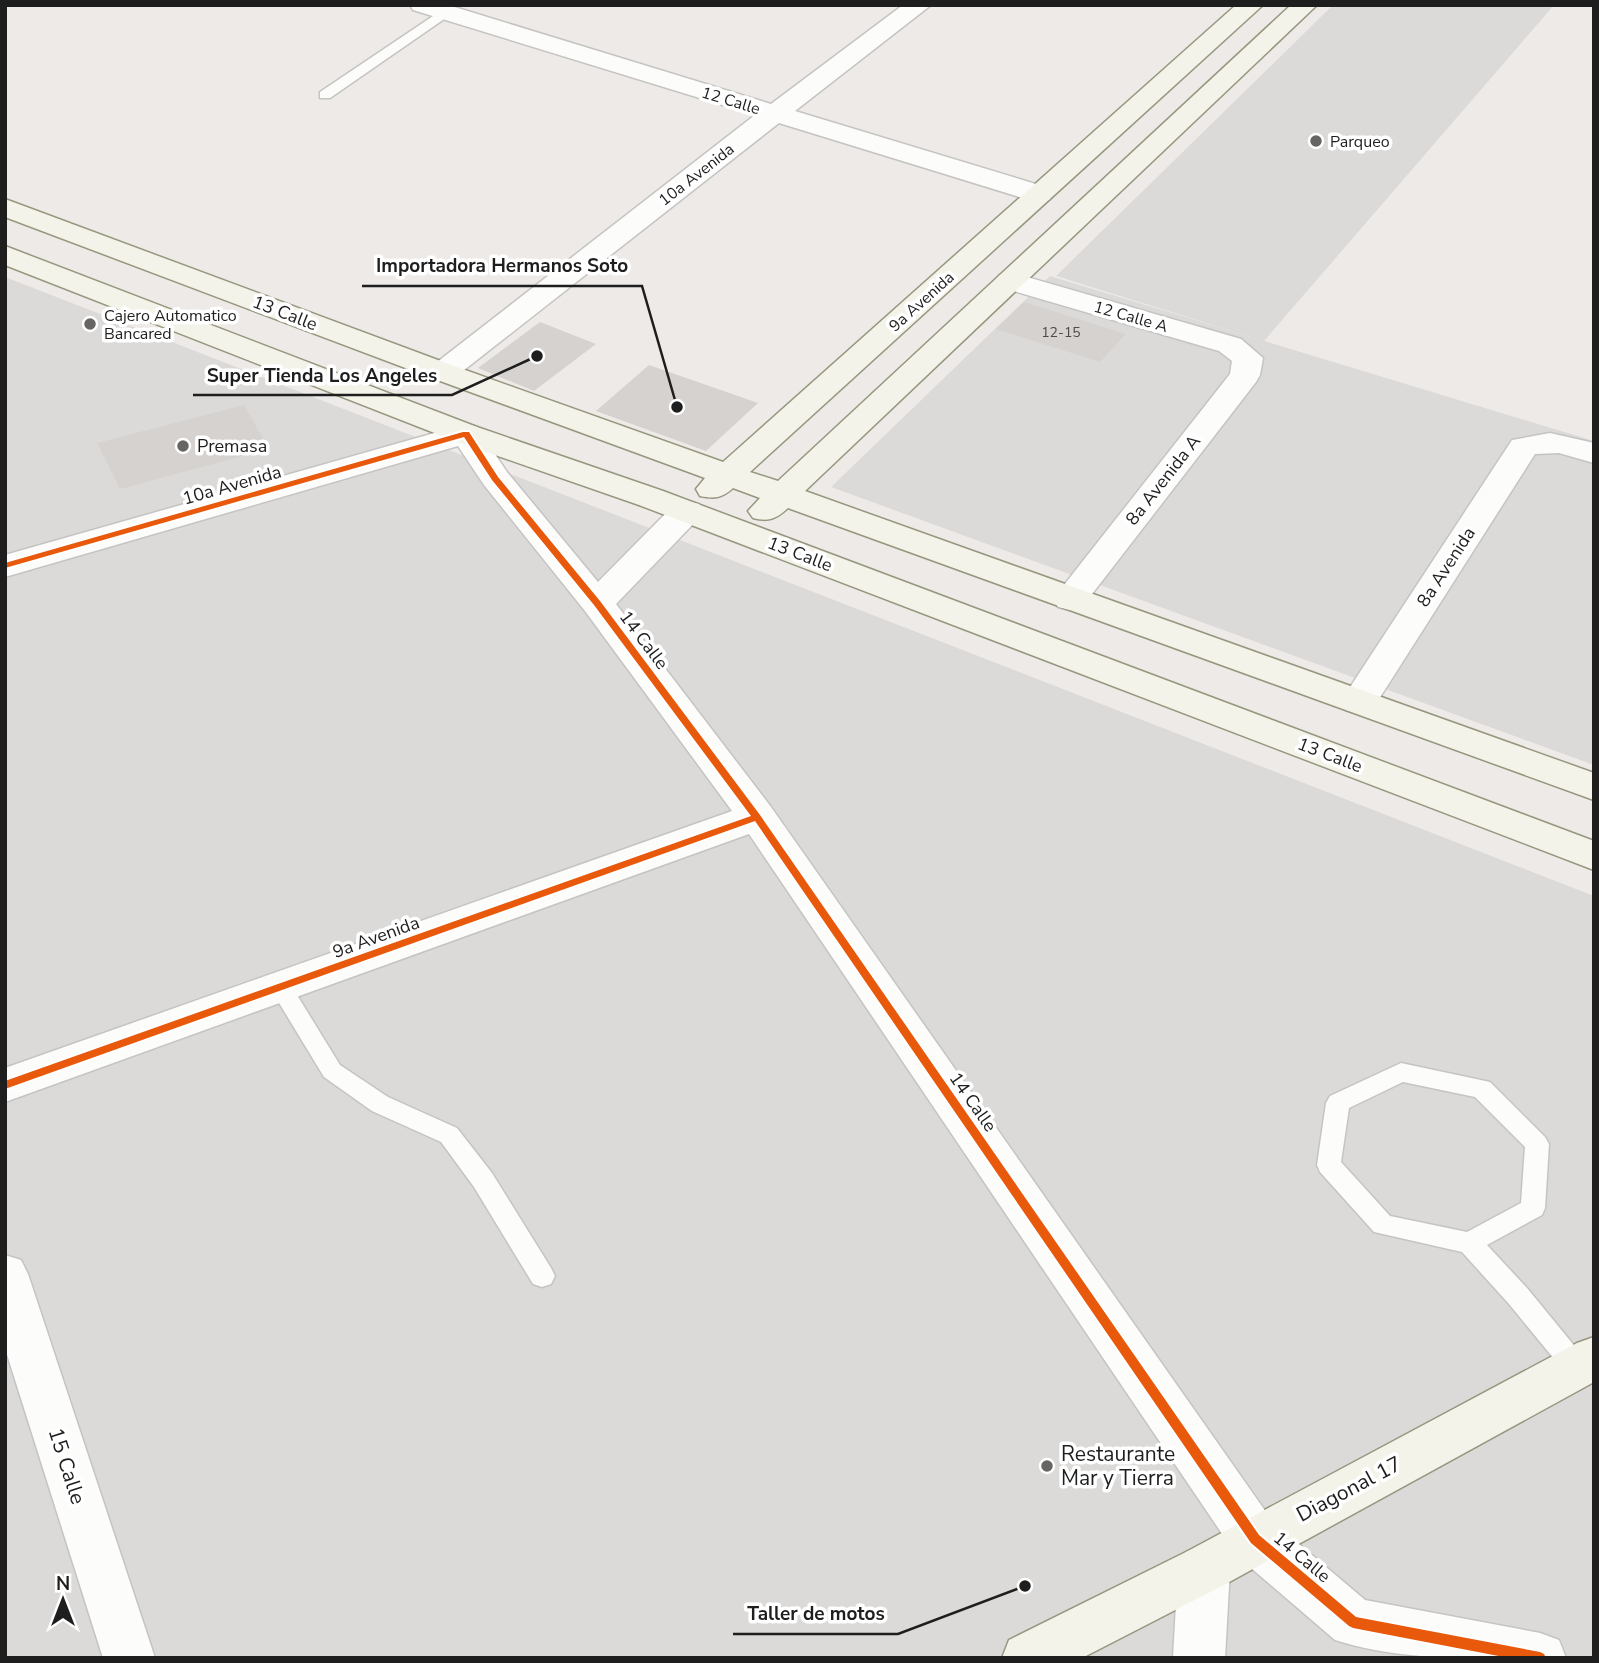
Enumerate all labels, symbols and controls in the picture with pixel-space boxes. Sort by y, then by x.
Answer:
street label: 12 Calle [699,82,763,120]
place label: Parqueo [1330,131,1390,153]
marker: Parqueo [1308,133,1324,149]
street label: 10a Avenida [654,138,739,211]
callout: Importadora Hermanos Soto [362,246,642,286]
text: Importadora Hermanos Soto [376,253,628,279]
street label: 9a Avenida [884,267,959,337]
street label: 13 Calle [249,290,321,336]
street label: 12 Calle A [1091,296,1171,338]
place label: Cajero Automatico Bancared [104,305,237,345]
marker: Cajero Automatico Bancared [82,316,98,332]
house number: 12-15 [1041,323,1081,342]
callout: Super Tienda Los Angeles [193,355,452,395]
text: Super Tienda Los Angeles [207,363,437,389]
street label: 8a Avenida A [1120,430,1206,530]
place label: Premasa [197,434,267,458]
marker: Premasa [175,438,191,454]
street label: 10a Avenida [180,459,284,511]
street label: 8a Avenida [1411,522,1481,612]
street label: 13 Calle [764,531,836,577]
street label: 14 Calle [614,606,674,674]
street label: 13 Calle [1294,732,1366,778]
street label: 9a Avenida [329,910,423,964]
street label: 14 Calle [944,1067,1002,1137]
street label: 15 Calle [41,1424,93,1508]
place label: Restaurante Mar y Tierra [1061,1440,1175,1492]
street label: Diagonal 17 [1291,1450,1407,1528]
marker: Restaurante Mar y Tierra [1039,1458,1055,1474]
street label: 14 Calle [1268,1526,1336,1588]
north arrow [28,1565,98,1635]
text: N [56,1571,70,1597]
callout: Taller de motos [733,1594,898,1634]
text: Taller de motos [747,1601,885,1627]

